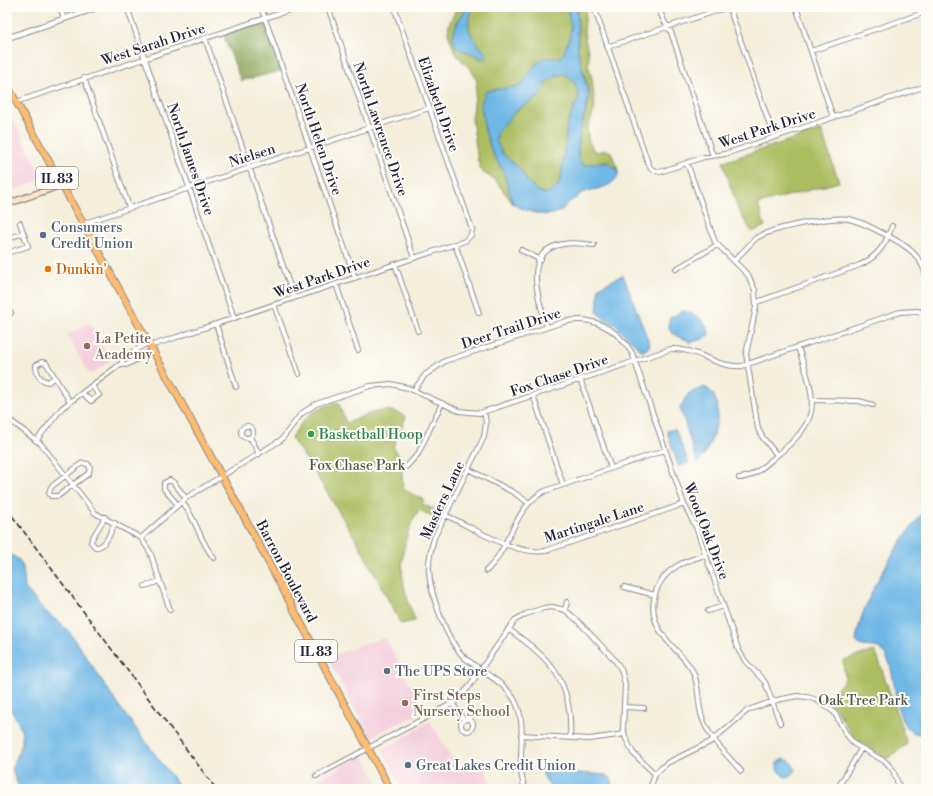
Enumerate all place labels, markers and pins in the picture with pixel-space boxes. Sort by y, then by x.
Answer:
place label: Consumers Credit Union [51,219,134,253]
marker: Consumers Credit Union [38,230,48,240]
place label: Dunkin' [56,261,107,279]
marker: Dunkin' [43,264,53,274]
place label: La Petite Academy [94,330,153,364]
marker: La Petite Academy [82,341,92,351]
place label: Basketball Hoop [318,426,423,444]
marker: Basketball Hoop [306,429,316,439]
place label: The UPS Store [395,663,487,681]
marker: The UPS Store [382,666,392,676]
place label: First Steps Nursery School [413,687,510,721]
marker: First Steps Nursery School [400,698,410,708]
place label: Great Lakes Credit Union [416,757,577,775]
marker: Great Lakes Credit Union [403,760,413,770]

